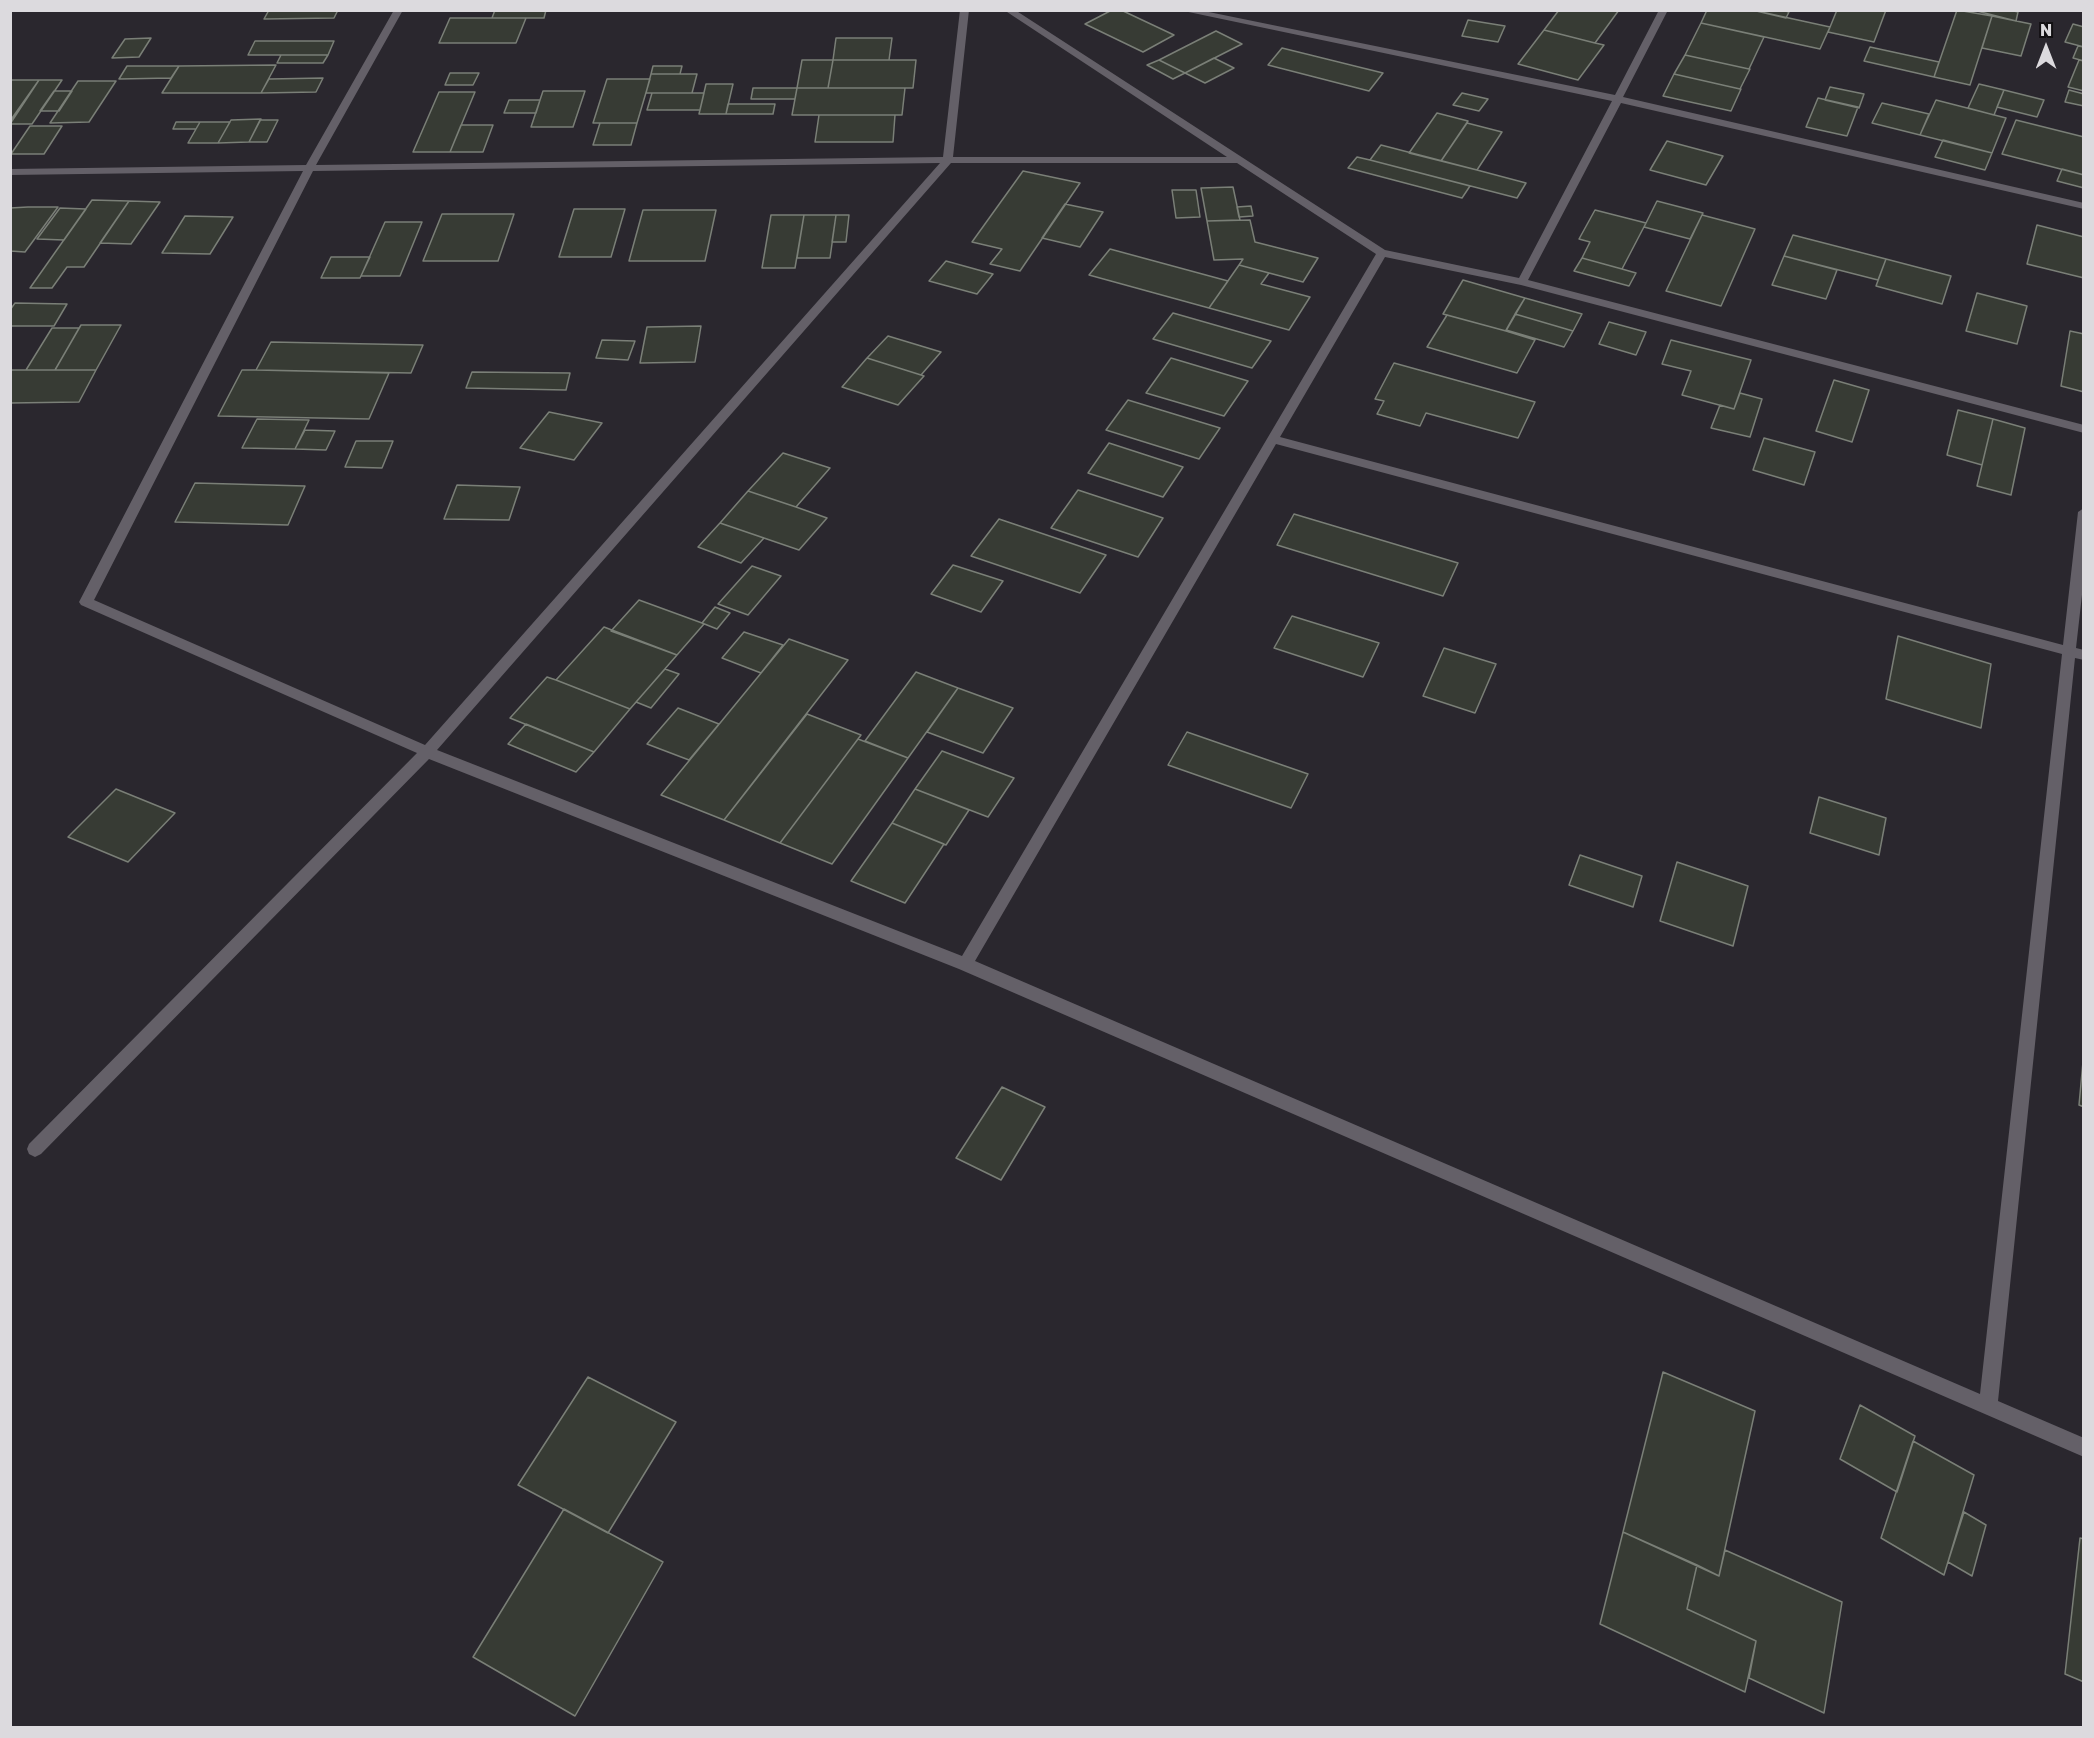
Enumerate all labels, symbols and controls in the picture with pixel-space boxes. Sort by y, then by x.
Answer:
north arrow [2016,18,2076,78]
text: N [2040,20,2052,40]

